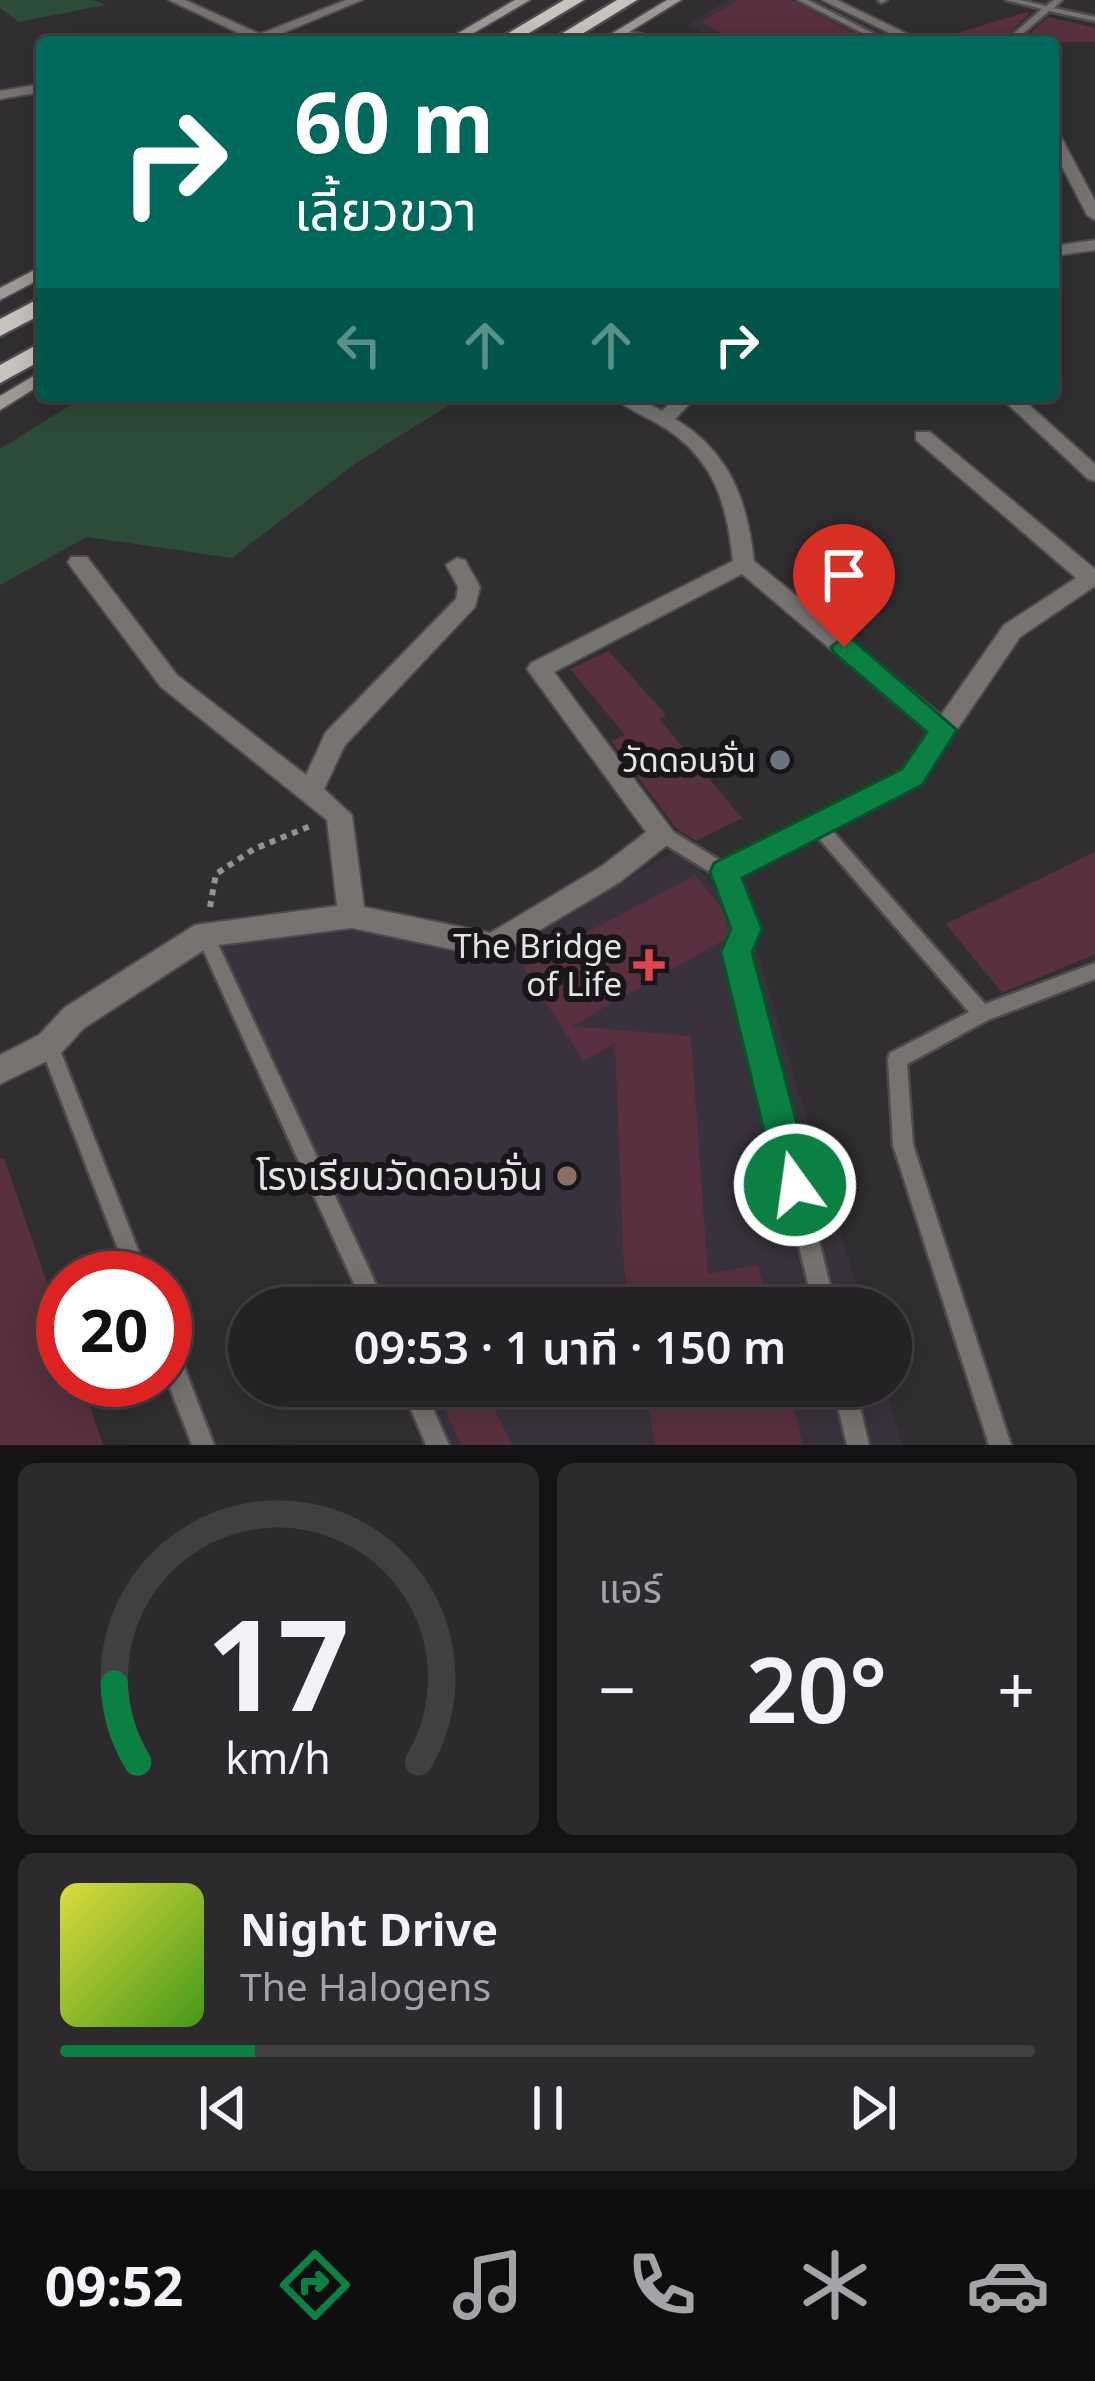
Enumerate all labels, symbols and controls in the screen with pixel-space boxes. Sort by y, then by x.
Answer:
text: 60 m [294,63,494,178]
icon: right [96,84,252,240]
text: เลี้ยวขวา [294,172,477,246]
icon: left [326,312,392,378]
icon: ahead [452,312,518,378]
icon: ahead [578,312,644,378]
icon: right [704,312,770,378]
pin [793,524,895,647]
icon: arrive [811,542,877,608]
place label: วัดดอนจั่น [622,737,756,782]
marker: วัดดอนจั่น [767,747,793,773]
place label: The Bridge of Life [453,923,622,1006]
marker: The Bridge of Life [633,949,665,981]
position arrow [732,1122,858,1248]
place label: โรงเรียนวัดดอนจั่น [256,1148,543,1201]
marker: โรงเรียนวัดดอนจั่น [554,1163,580,1189]
speed limit sign: 20 [36,1251,192,1407]
text: 09:53 · 1 นาที · 150 m [354,1316,786,1377]
text: แอร์ [599,1561,662,1614]
text: 17 [207,1578,350,1748]
text: 20° [746,1627,887,1749]
text: − [599,1643,636,1733]
text: + [997,1643,1035,1733]
text: km/h [226,1728,331,1787]
text: Night Drive [240,1898,498,1959]
text: The Halogens [240,1959,491,2012]
icon: previous [190,2075,256,2141]
icon: pause [515,2075,581,2141]
icon: next [840,2075,906,2141]
icon: directions [273,2243,357,2327]
icon: music [446,2243,530,2327]
icon: phone [620,2243,704,2327]
icon: climate [793,2243,877,2327]
icon: car [966,2243,1050,2327]
text: 09:52 [45,2248,183,2322]

